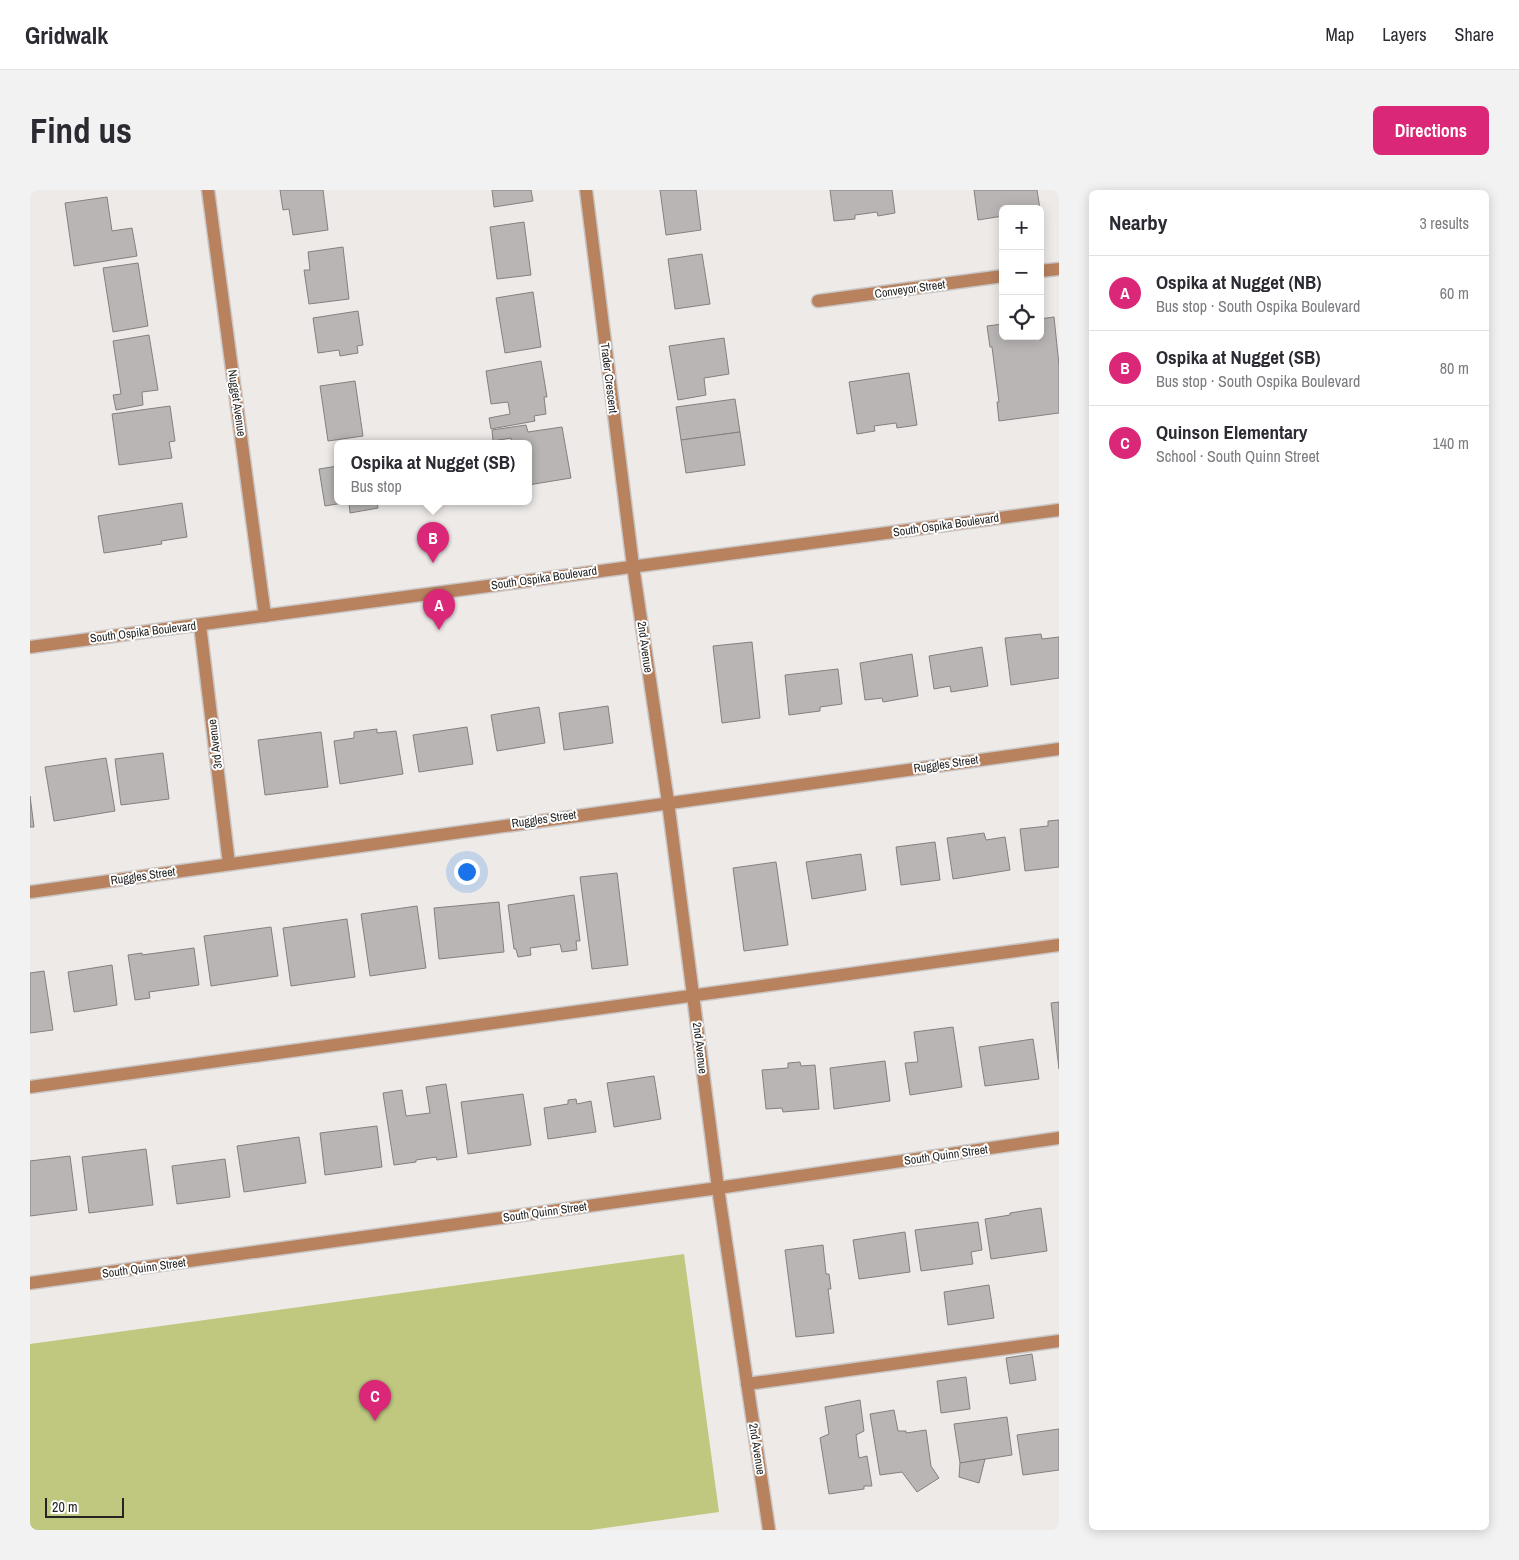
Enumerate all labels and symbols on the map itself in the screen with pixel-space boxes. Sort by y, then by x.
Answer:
street label: Conveyor Street [874,276,947,302]
street label: Trader Crescent [597,342,621,414]
street label: Nugget Avenue [224,369,250,437]
street label: South Ospika Boulevard [892,510,1000,540]
pin: B [417,522,449,563]
street label: South Ospika Boulevard [490,563,598,593]
pin: A [423,589,455,630]
street label: South Ospika Boulevard [89,618,197,646]
street label: 2nd Avenue [633,620,657,674]
street label: 3rd Avenue [204,718,226,770]
street label: Ruggles Street [913,752,980,776]
street label: Ruggles Street [511,807,578,831]
your location [454,859,480,885]
street label: Ruggles Street [110,864,177,888]
street label: 2nd Avenue [689,1021,711,1075]
street label: South Quinn Street [903,1141,989,1169]
street label: South Quinn Street [502,1198,588,1226]
street label: South Quinn Street [101,1254,187,1282]
pin: C [359,1380,391,1421]
street label: 2nd Avenue [745,1422,769,1476]
scale bar [45,1495,124,1518]

